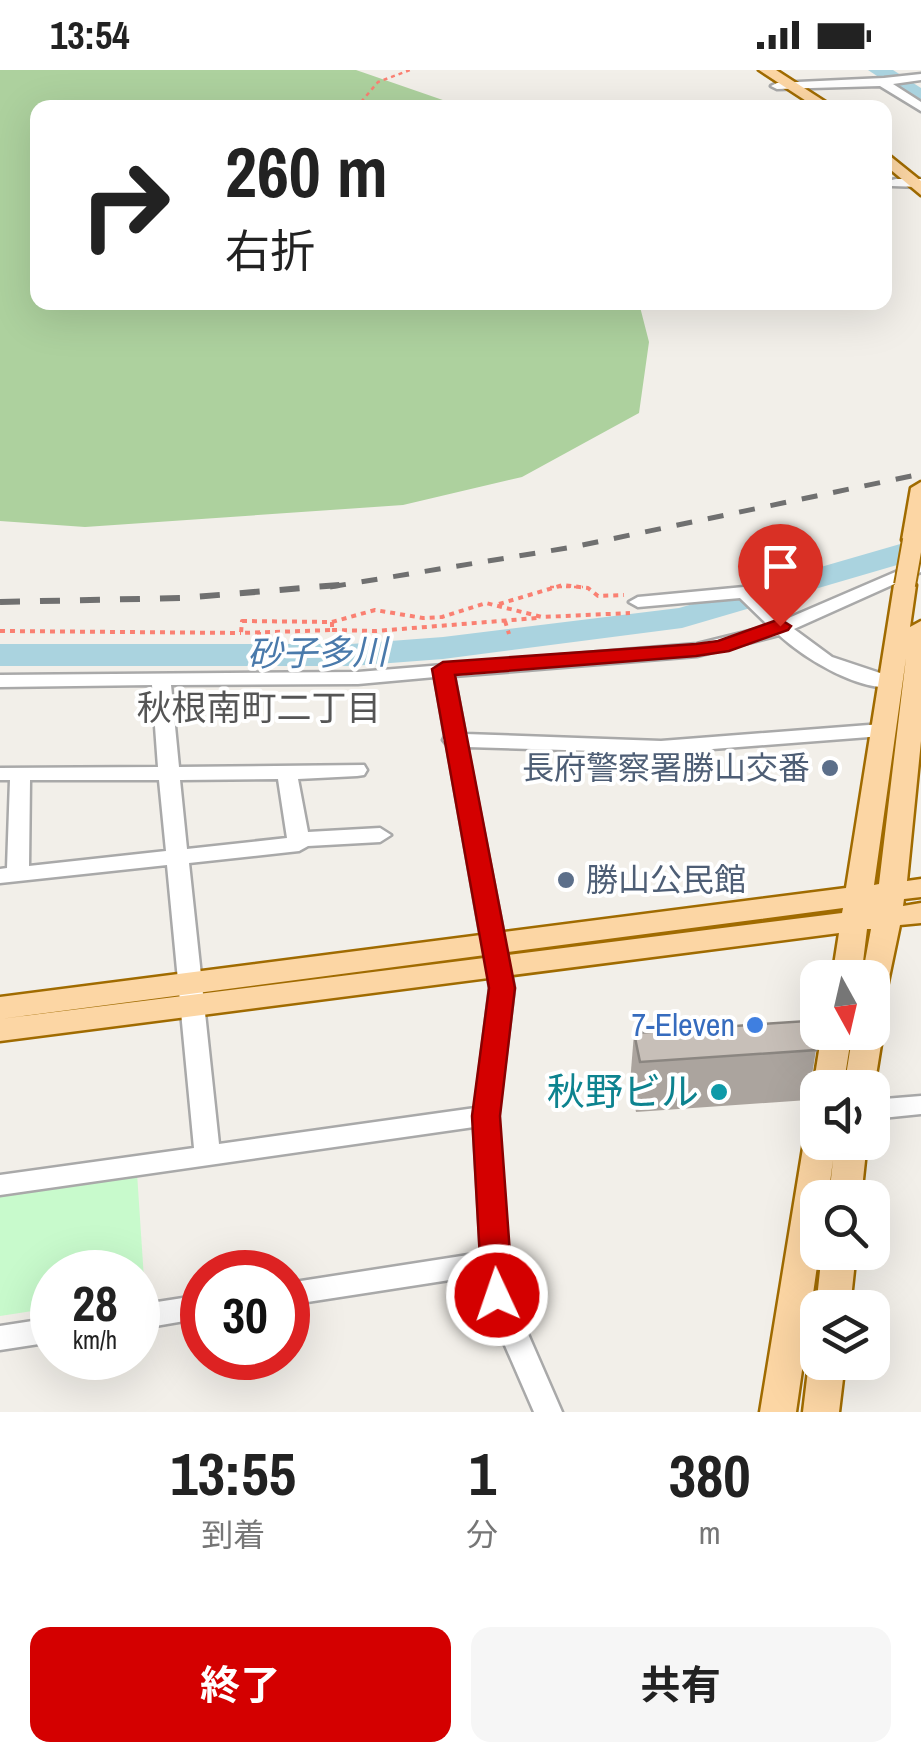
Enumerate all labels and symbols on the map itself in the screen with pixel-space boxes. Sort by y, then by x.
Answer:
pin [738,524,823,627]
water label: 砂子多川 [247,628,391,677]
district label: 秋根南町二丁目 [136,684,382,731]
place label: 長府警察署勝山交番 [522,746,810,789]
marker: 長府警察署勝山交番 [819,757,841,779]
place label: 勝山公民館 [586,858,746,901]
marker: 勝山公民館 [555,869,577,891]
north arrow [800,960,890,1050]
place label: 7-Eleven [631,1003,735,1046]
marker: 7-Eleven [744,1014,766,1036]
place label: 秋野ビル [547,1066,699,1117]
marker: 秋野ビル [708,1081,730,1103]
position arrow [445,1243,549,1347]
speed limit sign: 30 [180,1250,310,1380]

